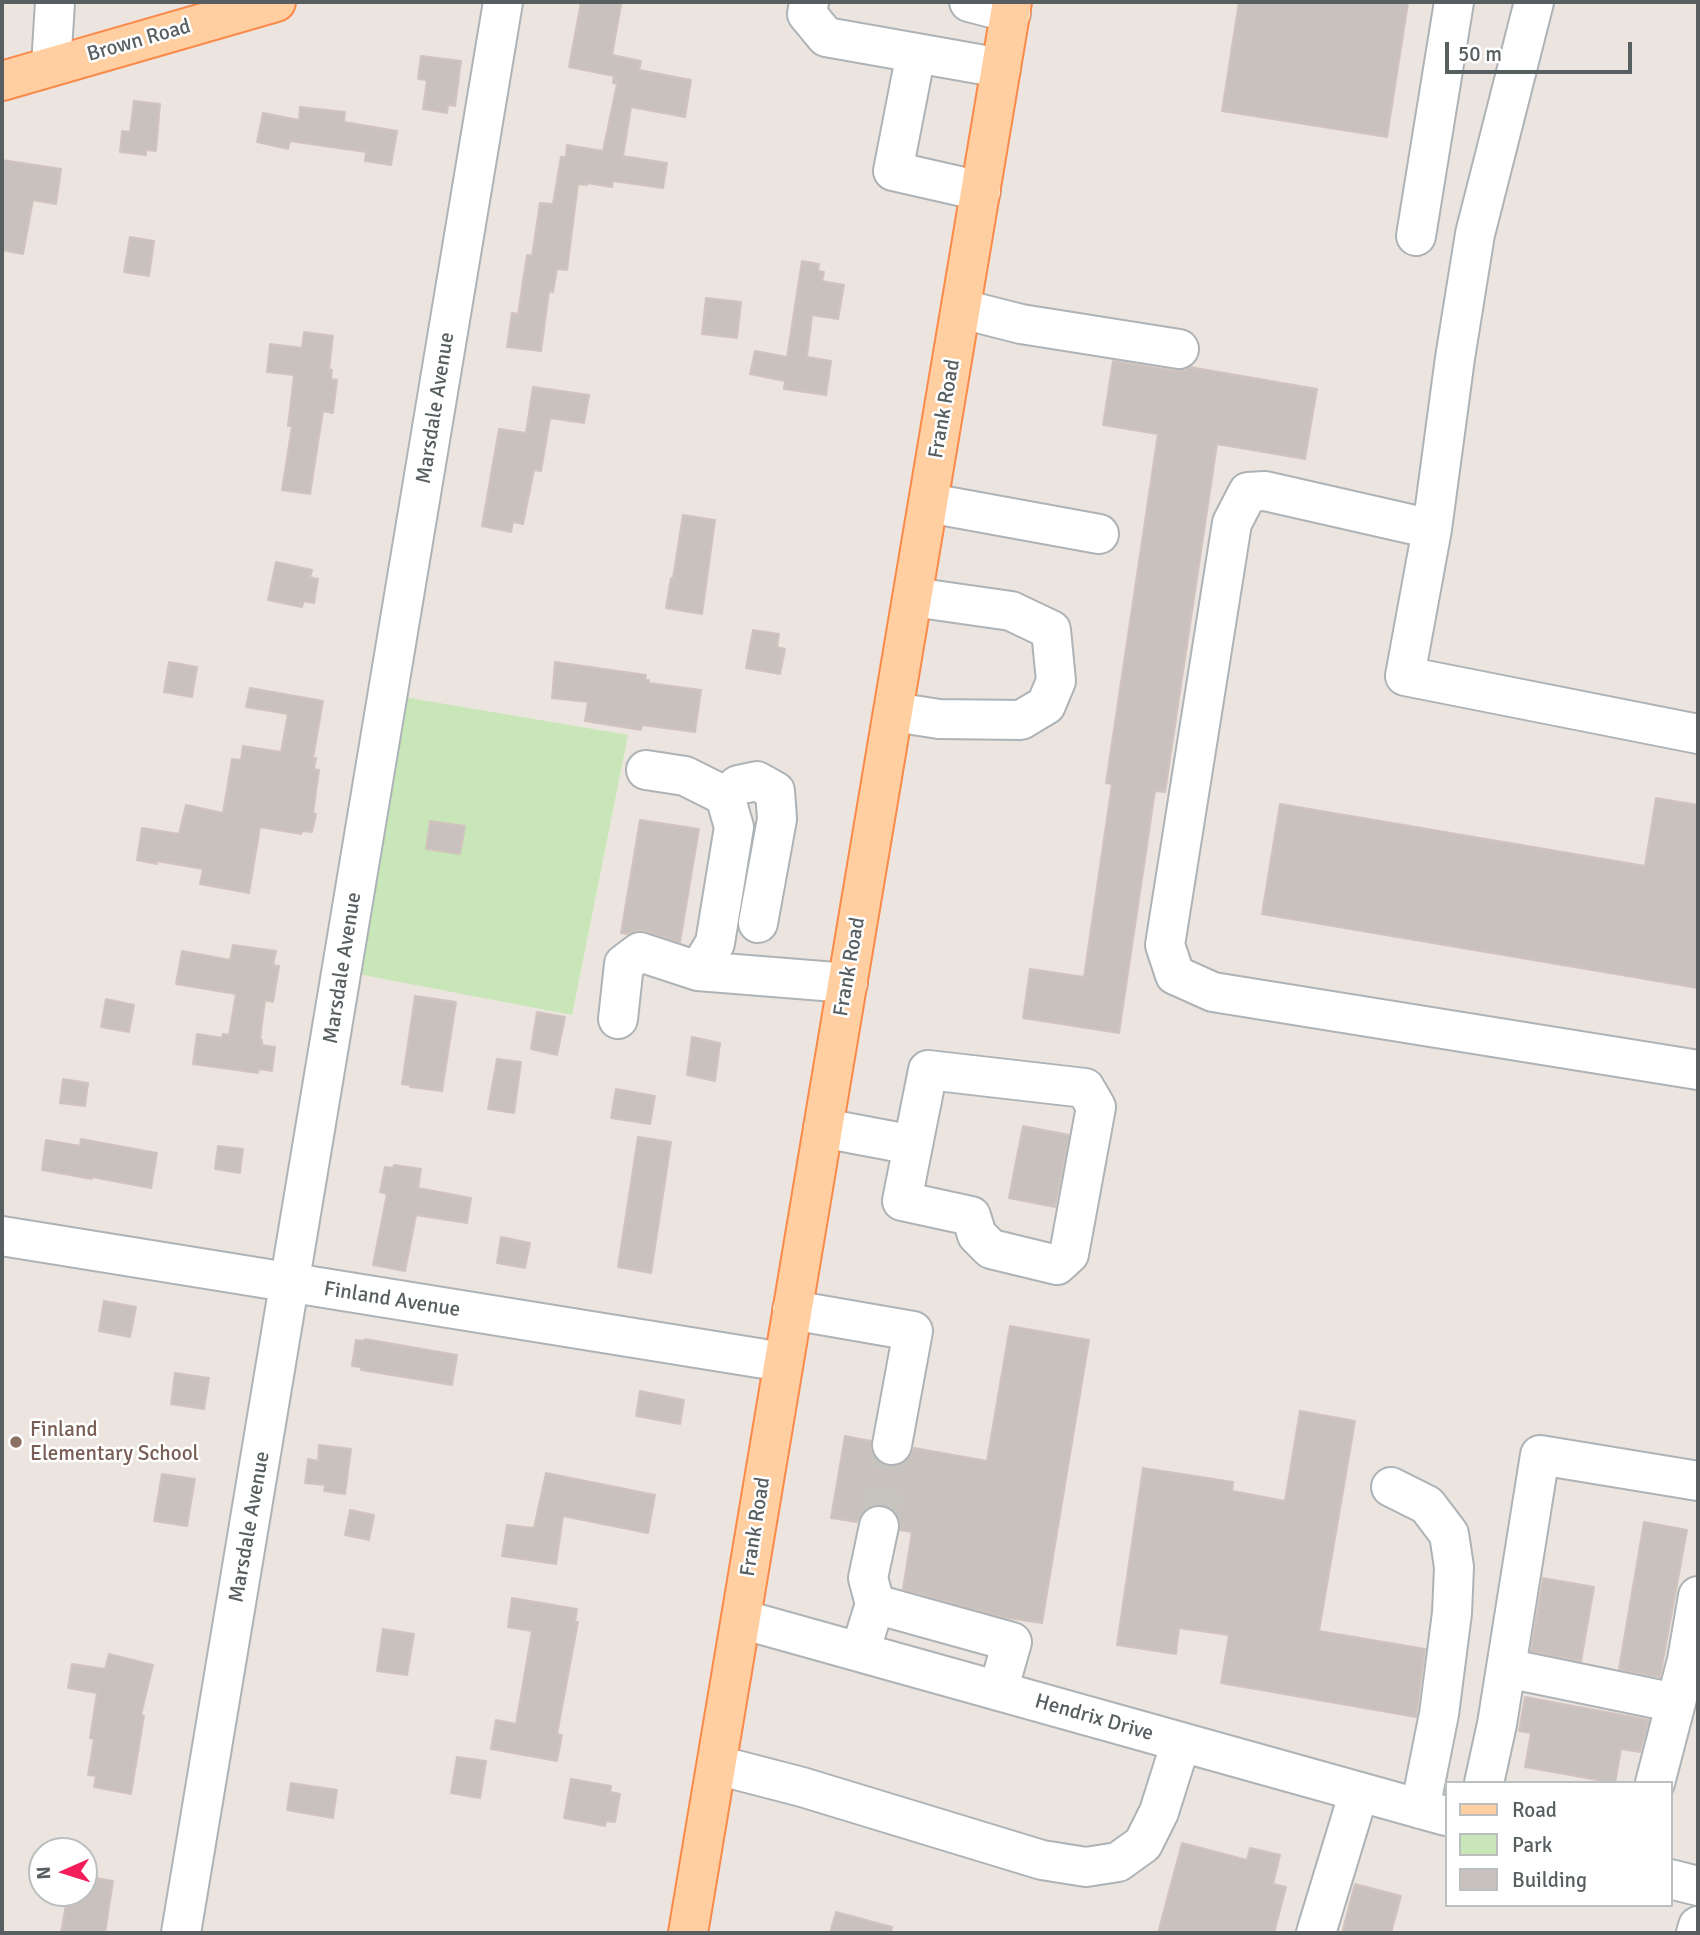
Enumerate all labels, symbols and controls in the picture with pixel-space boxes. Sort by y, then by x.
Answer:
street label: Brown Road [84,14,194,68]
scale bar [1448,28,1635,72]
text: 50 m [1458,41,1502,67]
street label: Marsdale Avenue [412,330,460,486]
street label: Frank Road [924,357,966,461]
street label: Marsdale Avenue [319,890,367,1046]
street label: Frank Road [829,915,871,1019]
street label: Finland Avenue [322,1277,462,1323]
place label: Finland Elementary School [30,1417,199,1467]
marker: Finland Elementary School [8,1434,24,1450]
street label: Marsdale Avenue [224,1449,276,1605]
street label: Frank Road [736,1476,776,1578]
street label: Hendrix Drive [1032,1689,1156,1747]
legend [1444,1781,1672,1907]
text: Road [1512,1797,1557,1823]
text: Park [1512,1832,1552,1858]
north arrow [28,1837,98,1907]
text: N [32,1866,56,1880]
text: Building [1512,1867,1587,1893]

